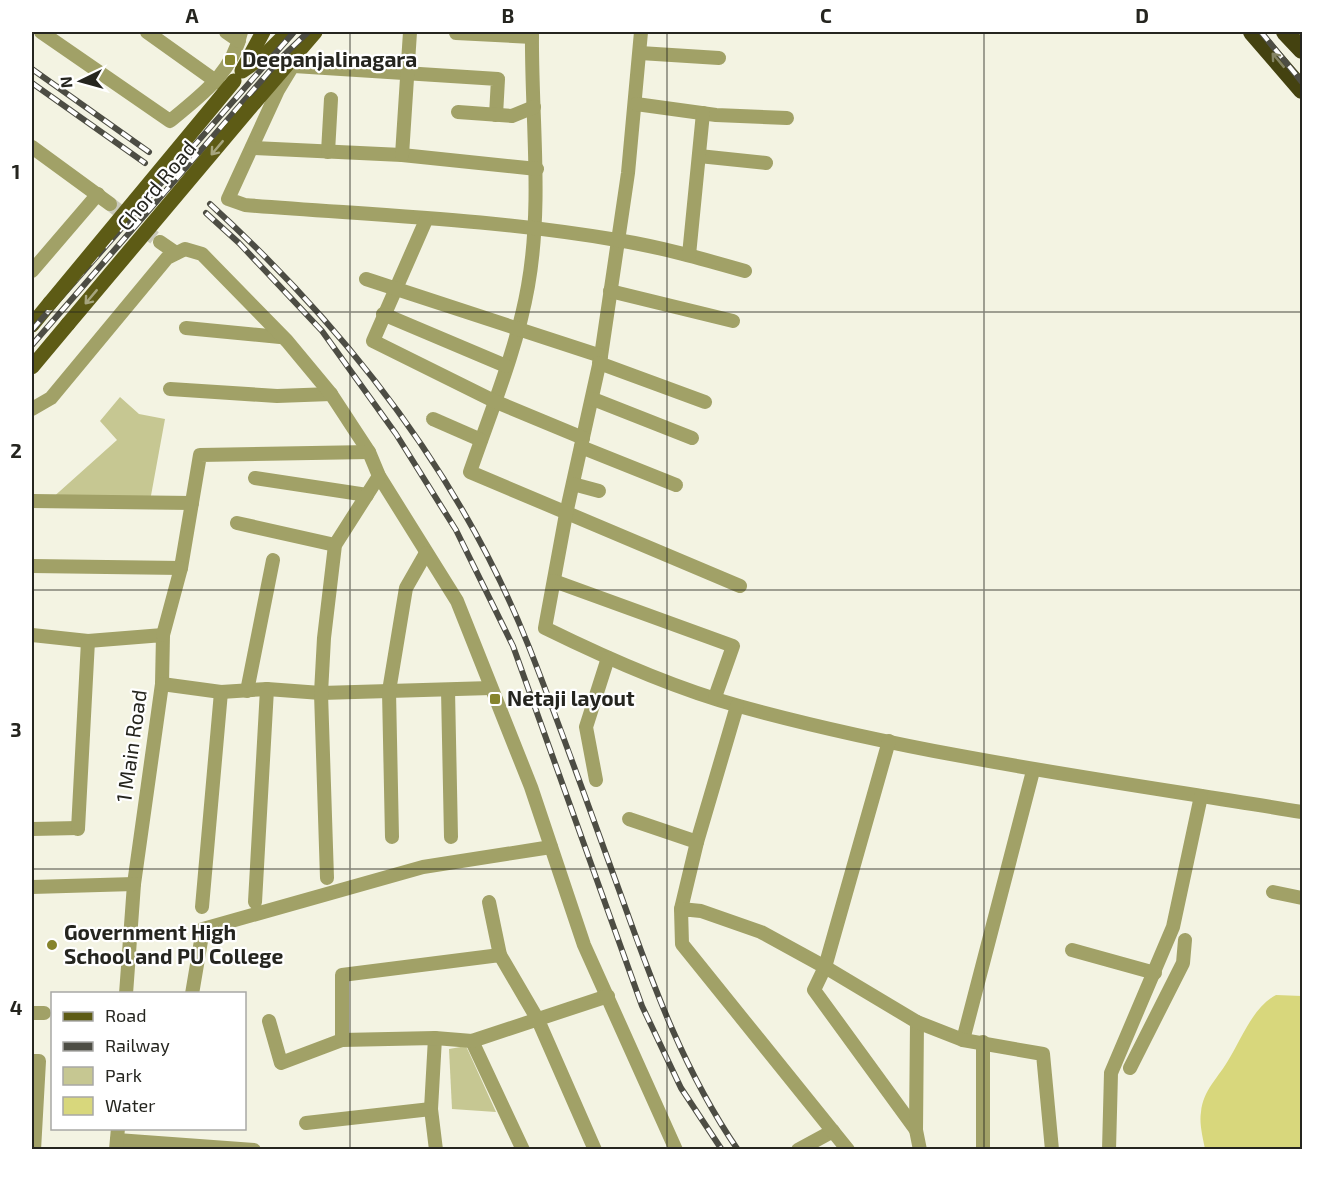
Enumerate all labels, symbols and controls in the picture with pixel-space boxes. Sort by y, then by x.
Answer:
text: A [185,3,199,27]
text: B [502,3,514,27]
text: C [820,3,832,27]
text: D [1135,3,1149,27]
place label: Deepanjalinagara [242,46,417,71]
north arrow [51,51,111,111]
marker: Deepanjalinagara [223,53,237,67]
one-way arrow [1271,53,1285,68]
text: N [56,76,76,89]
street label: Chord Road [111,135,201,235]
one-way arrow [210,140,223,156]
text: 1 [12,159,20,183]
one-way arrow [84,289,98,304]
text: 2 [10,438,22,462]
place label: Netaji layout [507,685,635,711]
street label: 1 Main Road [110,688,151,804]
marker: Netaji layout [488,692,502,706]
text: 3 [10,717,22,741]
place label: Government High School and PU College [64,919,283,968]
marker: Government High School and PU College [45,938,59,952]
legend [51,992,246,1130]
text: 4 [10,995,23,1019]
text: Road [105,1004,146,1026]
text: Railway [105,1034,170,1056]
text: Park [105,1064,142,1086]
text: Water [105,1094,155,1116]

